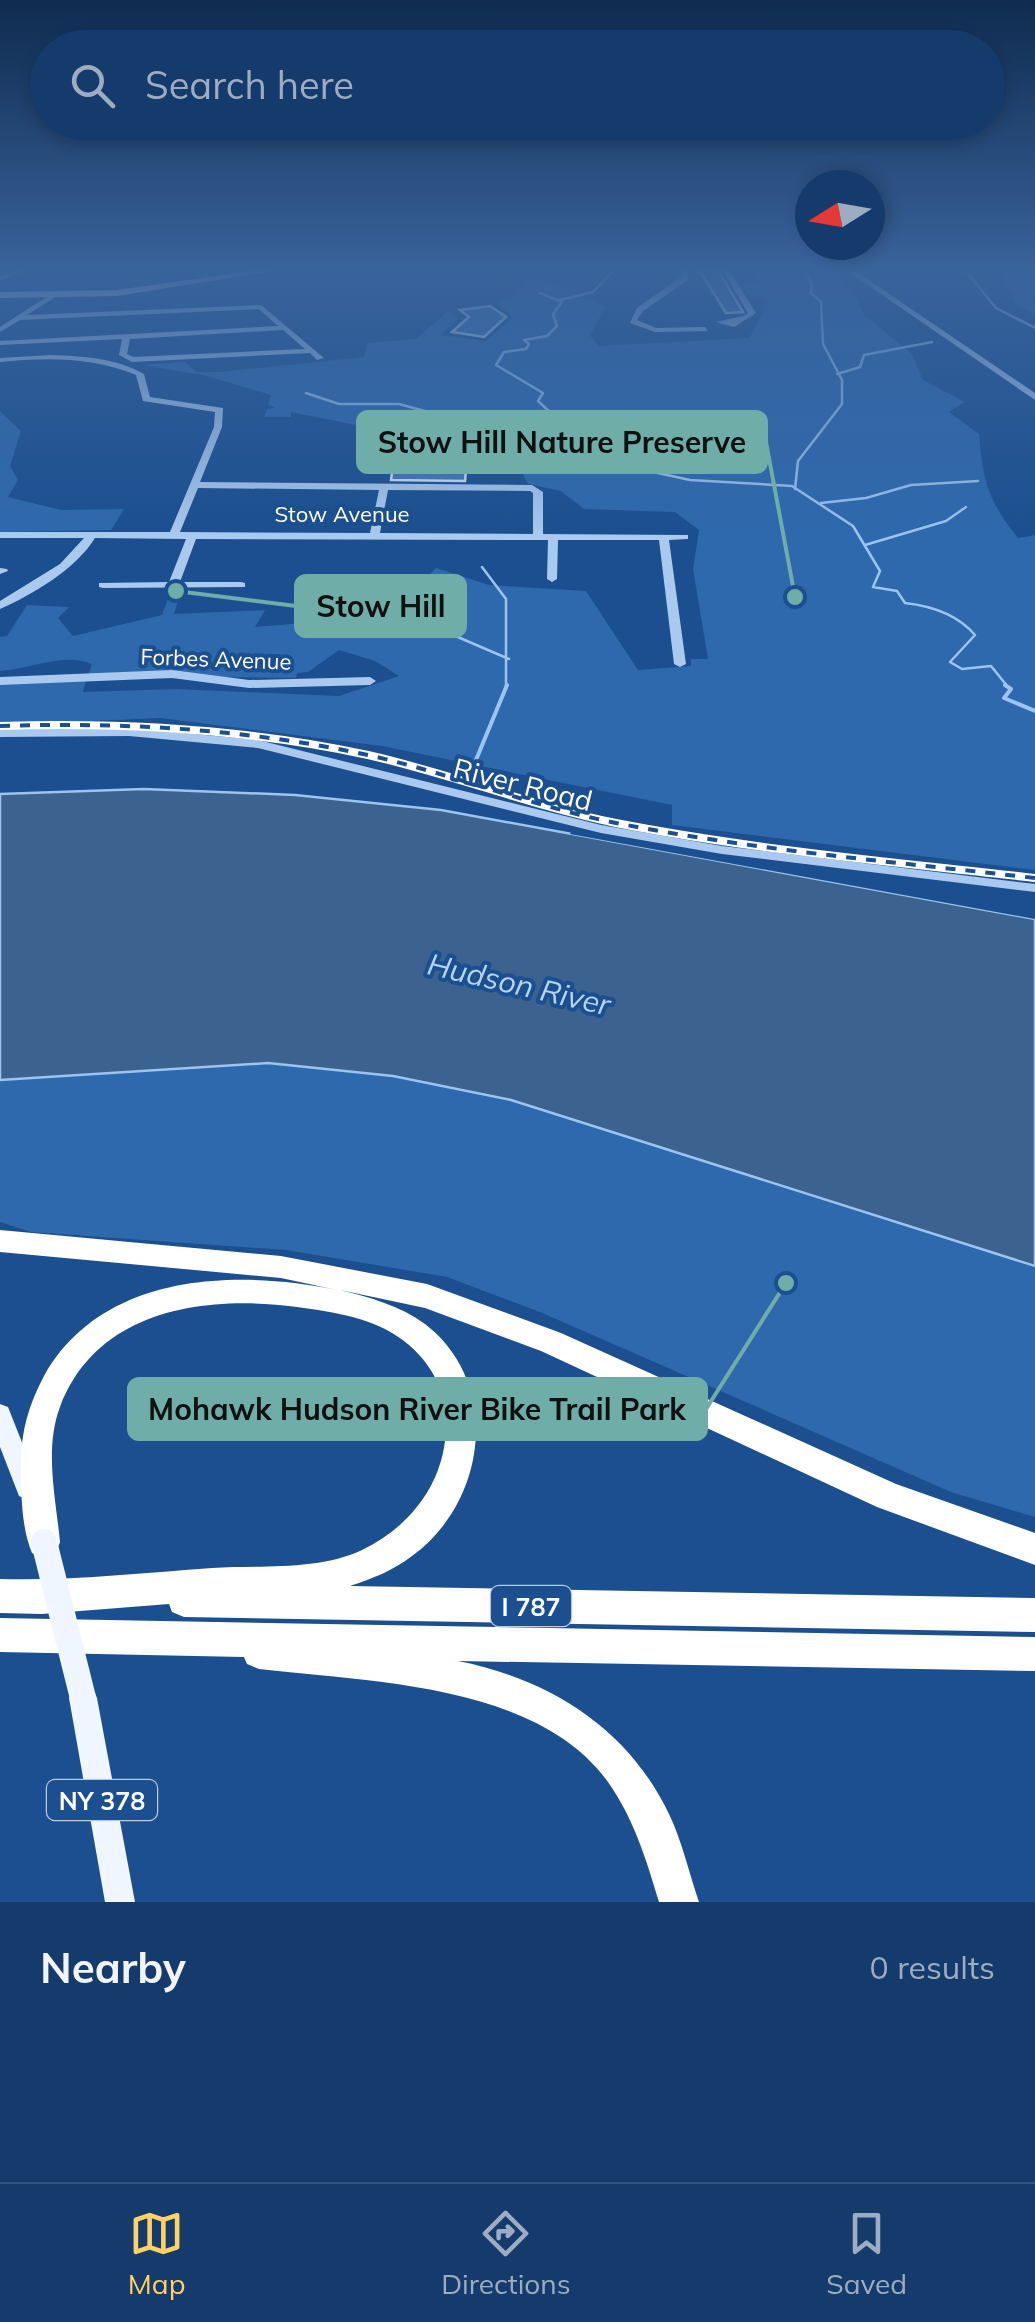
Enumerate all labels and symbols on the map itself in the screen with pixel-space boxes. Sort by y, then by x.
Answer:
north arrow [795,170,885,260]
callout: Stow Hill Nature Preserve [358,412,766,472]
text: Stow Hill Nature Preserve [378,423,746,461]
street label: Stow Avenue [274,500,410,528]
callout: Stow Hill [296,576,465,636]
text: Stow Hill [316,587,446,625]
street label: Forbes Avenue [140,642,292,676]
street label: River Road [450,750,596,818]
water label: Hudson River [424,945,615,1024]
callout: Mohawk Hudson River Bike Trail Park [129,1379,706,1439]
text: Mohawk Hudson River Bike Trail Park [148,1390,687,1428]
road number: I 787 [491,1586,571,1626]
road number: NY 378 [47,1780,157,1820]

